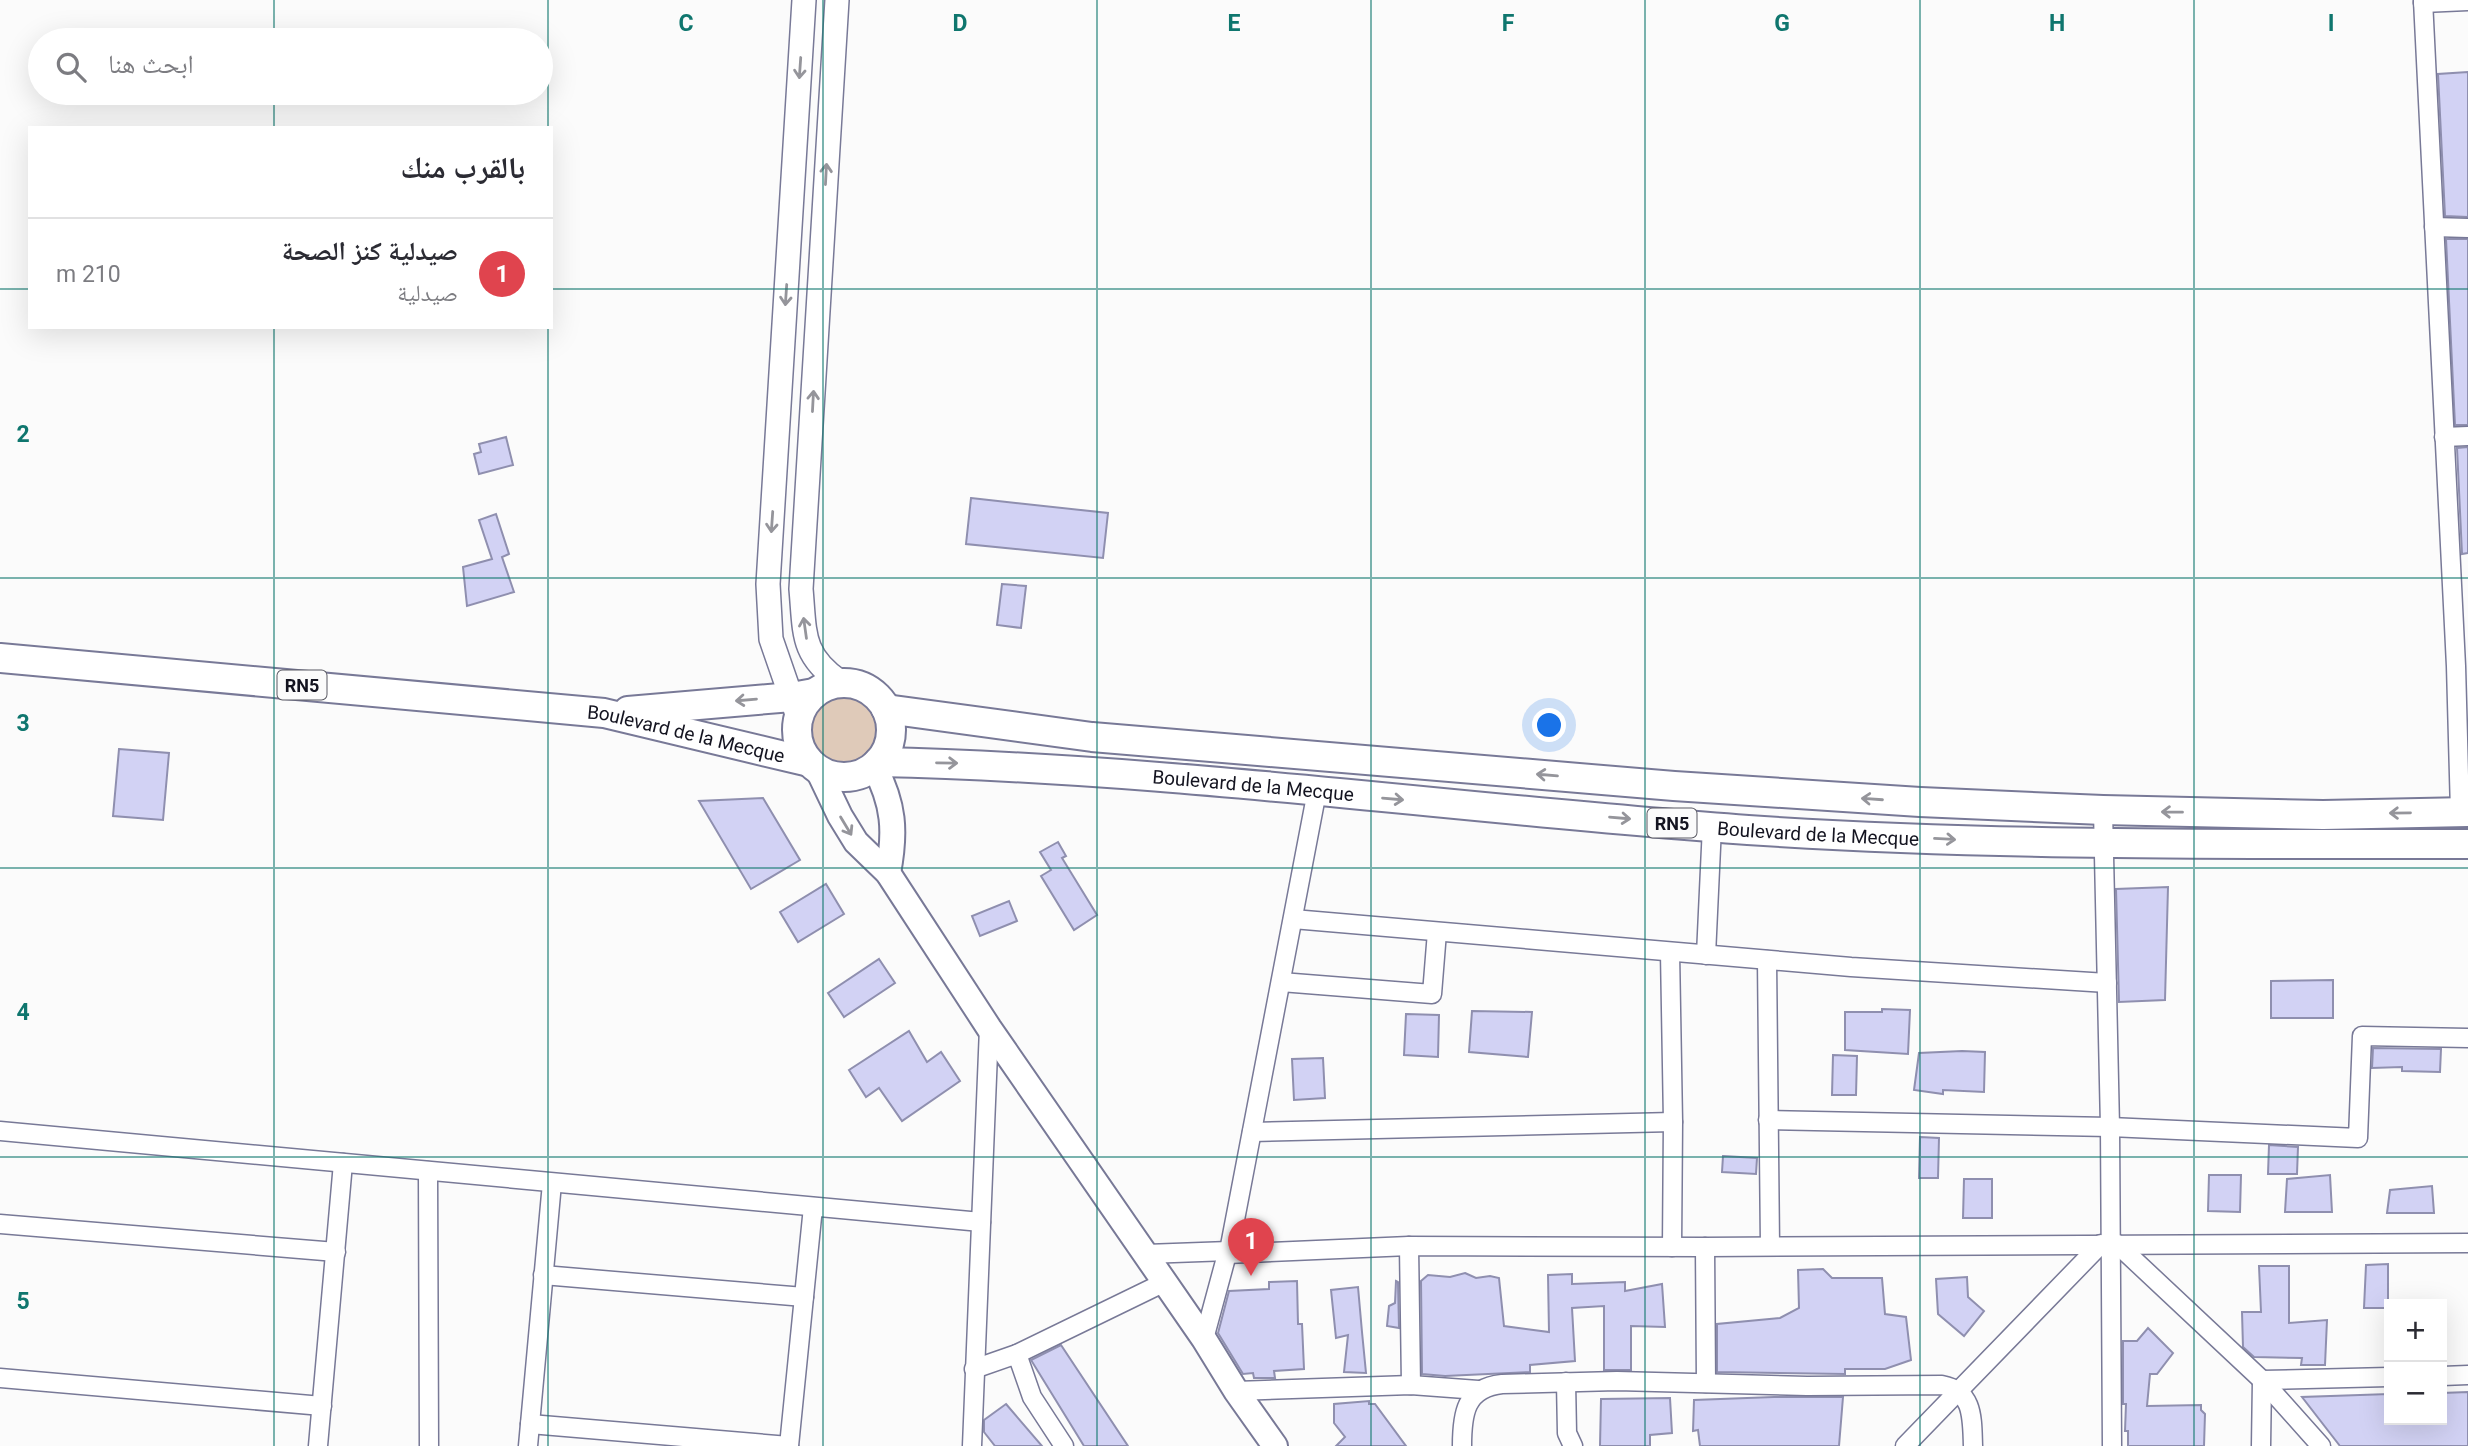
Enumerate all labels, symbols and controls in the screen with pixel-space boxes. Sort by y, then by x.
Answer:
text: C [678,10,694,37]
text: D [953,10,967,37]
text: E [1228,10,1241,37]
text: F [1502,10,1515,37]
text: G [1774,10,1790,37]
text: H [2049,10,2065,37]
text: I [2328,10,2334,37]
search box [28,28,553,105]
icon: search [52,48,90,86]
text: ابحث هنا [108,49,194,79]
one-way arrow [793,56,806,79]
text: بالقرب منك [400,150,525,185]
one-way arrow [820,163,833,186]
text: صيدلية كنز الصحة [282,236,458,266]
text: 210 m [56,261,121,288]
text: 1 [495,261,509,288]
text: صيدلية [397,280,458,307]
one-way arrow [779,283,792,306]
one-way arrow [806,390,819,413]
text: 2 [16,421,30,448]
one-way arrow [765,510,778,533]
one-way arrow [798,617,811,640]
road number: RN5 [278,670,326,700]
one-way arrow [736,694,758,707]
street label: Boulevard de la Mecque [586,700,787,767]
your location [1532,708,1566,742]
text: 3 [16,710,30,737]
one-way arrow [935,756,958,770]
street label: Boulevard de la Mecque [1152,765,1355,806]
one-way arrow [1536,768,1559,781]
one-way arrow [1381,792,1404,805]
one-way arrow [1861,792,1883,805]
one-way arrow [2161,805,2184,818]
one-way arrow [2389,806,2412,820]
road number: RN5 [1648,808,1696,838]
one-way arrow [1608,812,1631,825]
one-way arrow [840,816,854,836]
street label: Boulevard de la Mecque [1716,816,1919,850]
one-way arrow [1933,833,1956,846]
text: 4 [16,999,30,1026]
pin: 1 [1228,1218,1274,1276]
text: 5 [16,1288,30,1315]
map controls [2384,1299,2447,1425]
button: + [2384,1299,2447,1362]
button: − [2384,1362,2447,1425]

